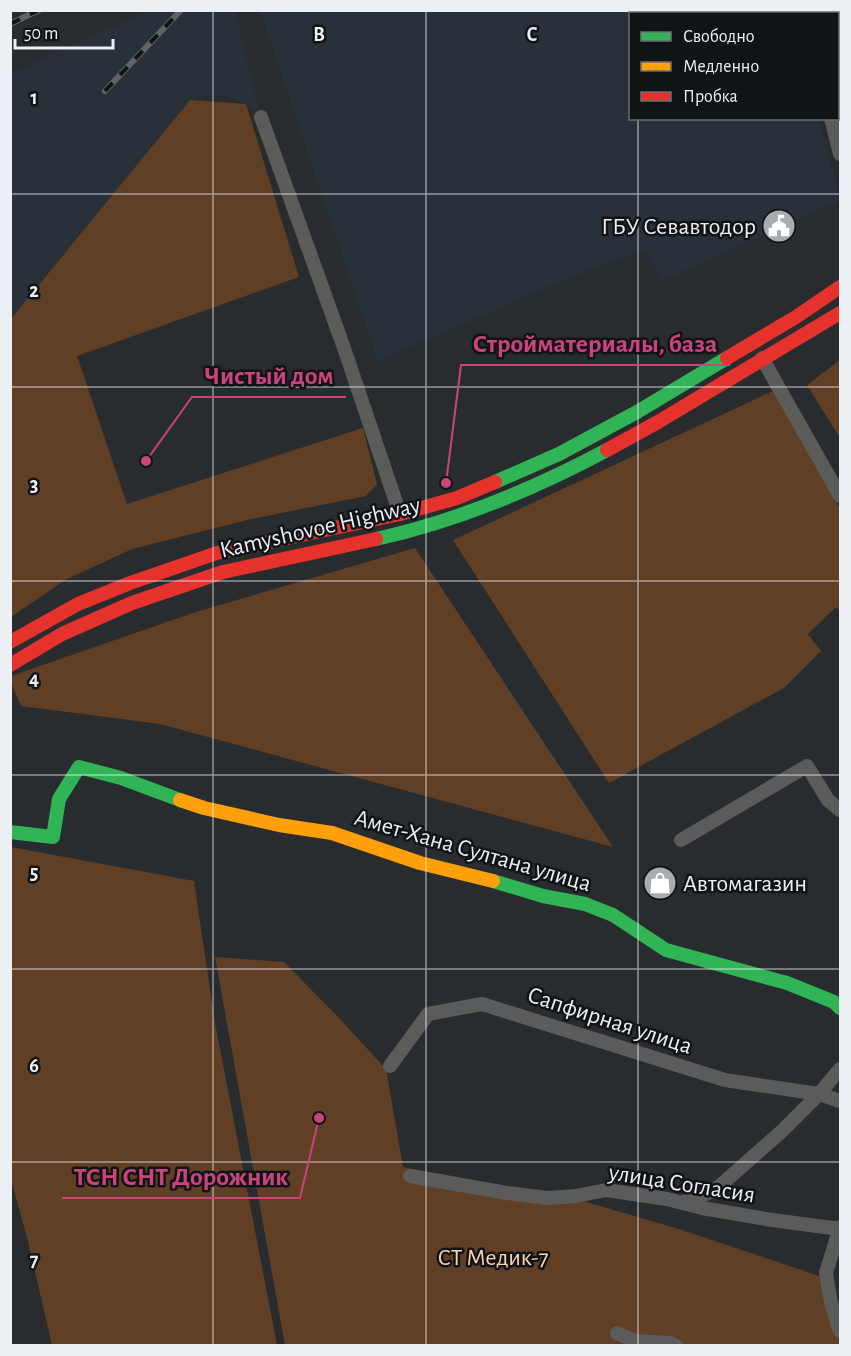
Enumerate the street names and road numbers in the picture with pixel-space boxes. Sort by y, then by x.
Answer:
street label: Kamyshovoe Highway [218,493,423,563]
street label: Амет-Хана Султана улица [352,806,594,896]
street label: Сапфирная улица [524,983,695,1059]
street label: улица Согласия [606,1160,757,1207]

